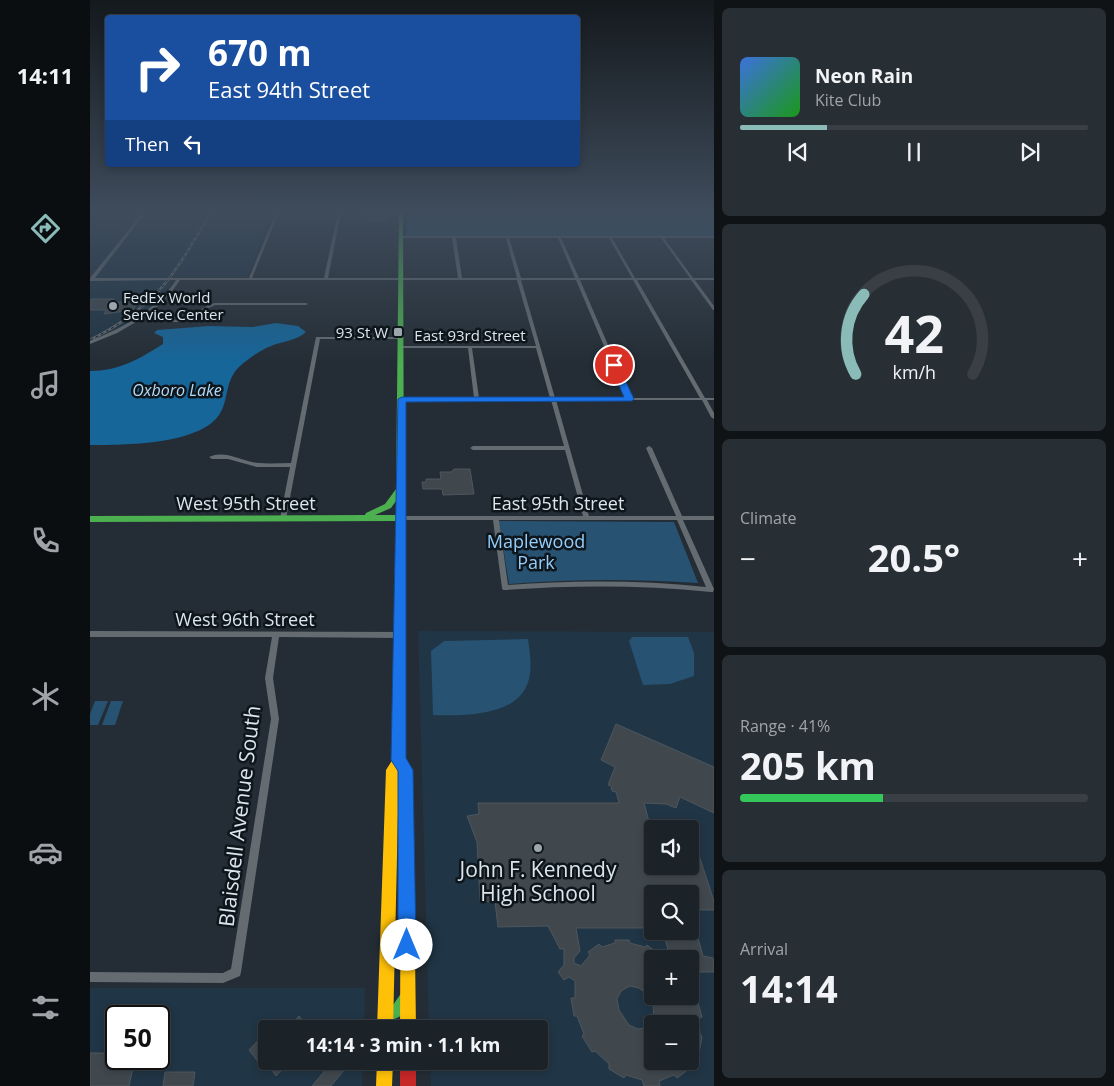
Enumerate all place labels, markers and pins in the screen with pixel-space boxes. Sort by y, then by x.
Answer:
place label: FedEx World Service Center [123,287,224,324]
marker: FedEx World Service Center [107,300,119,312]
place label: 93 St W [336,322,388,342]
marker: 93 St W [392,326,404,338]
pin [593,344,635,386]
marker: John F. Kennedy High School [532,842,544,854]
place label: John F. Kennedy High School [458,855,617,907]

